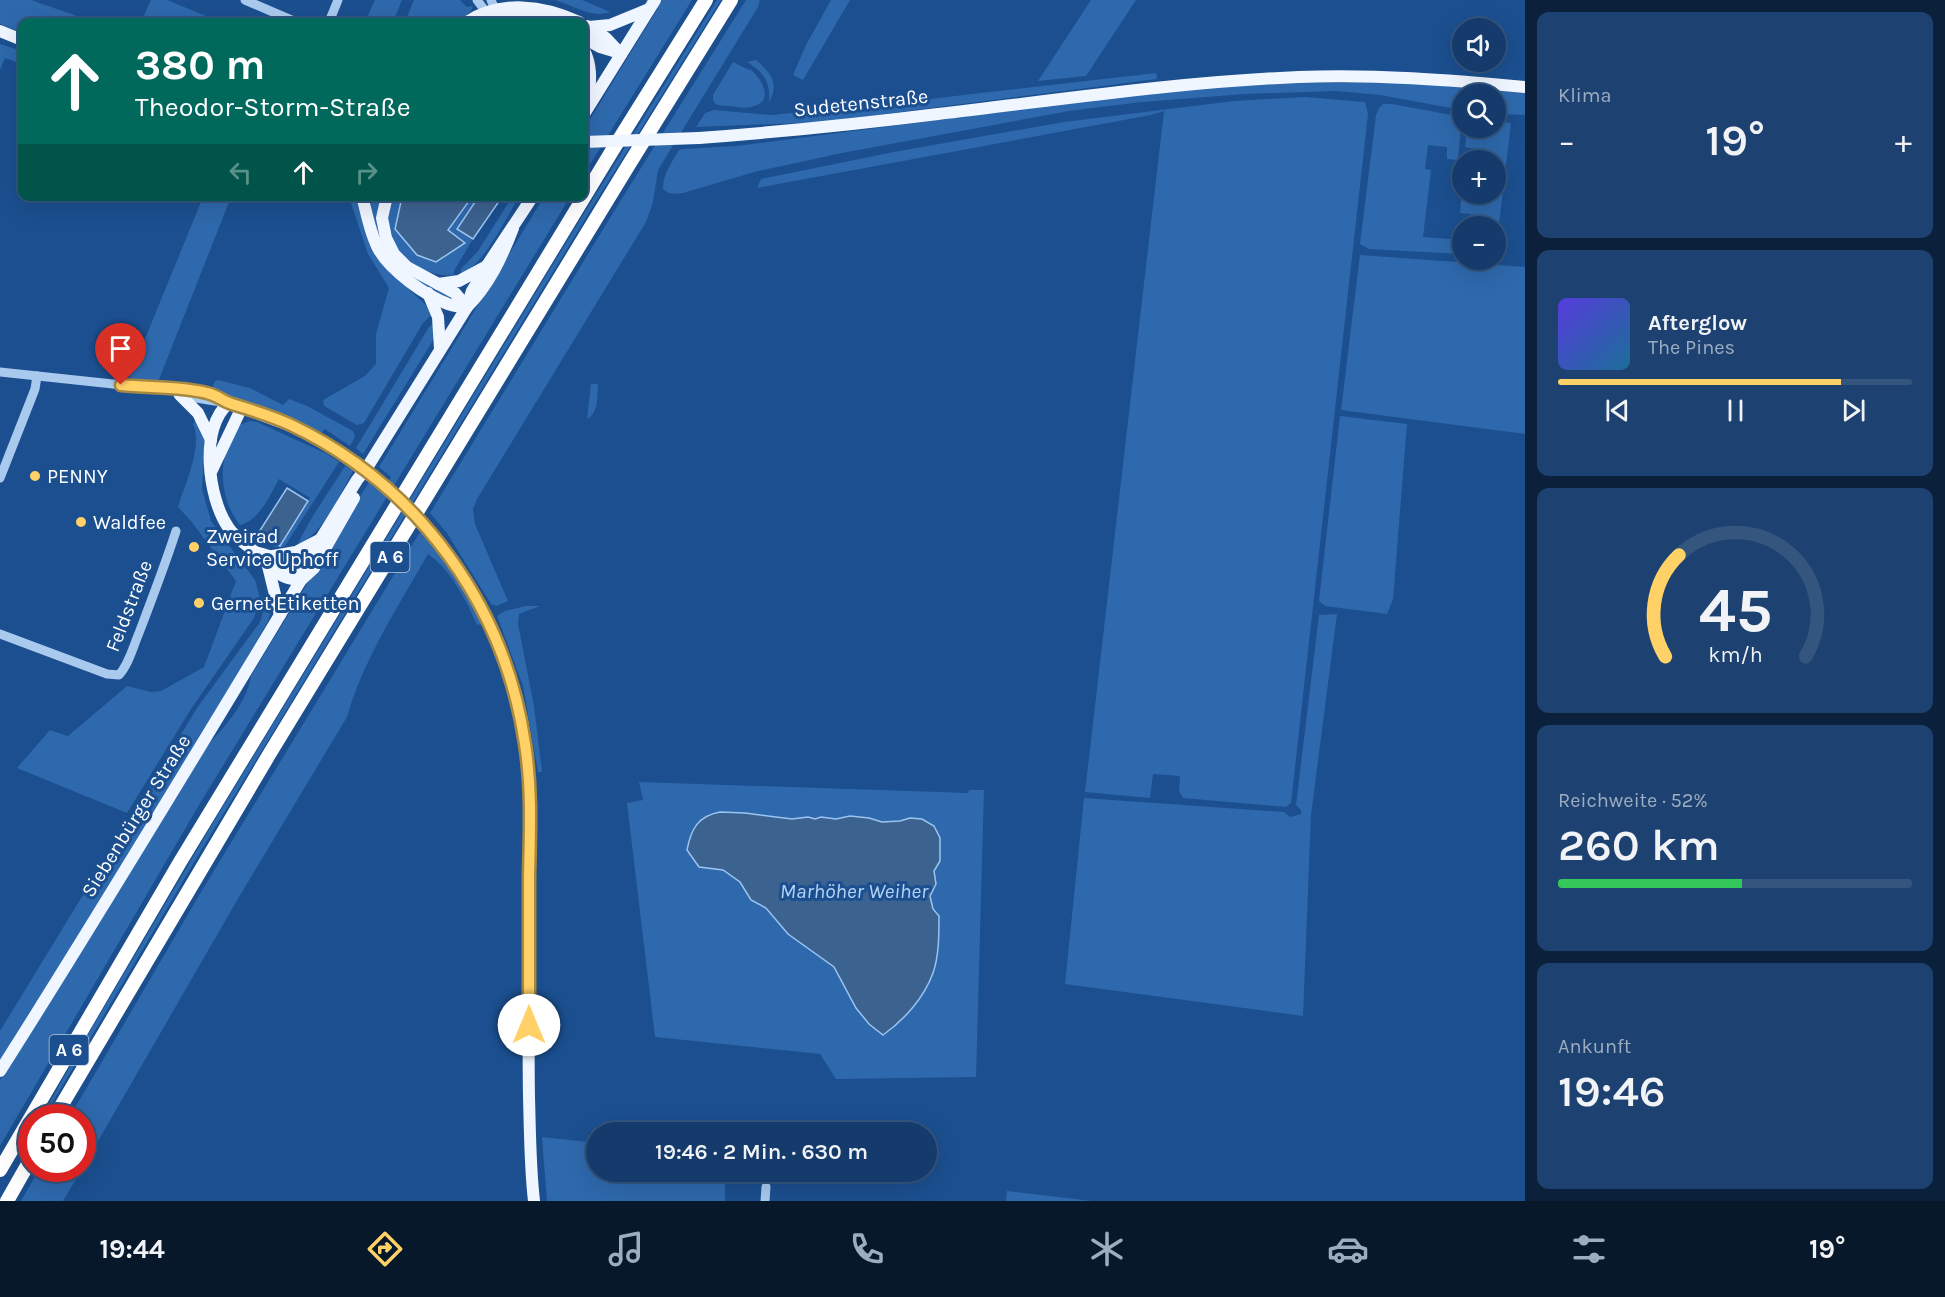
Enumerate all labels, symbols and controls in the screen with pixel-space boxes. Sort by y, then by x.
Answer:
map controls [1452,18,1506,270]
button: sound [1452,18,1506,72]
text: 380 m [135,40,265,90]
icon: ahead [36,42,114,120]
button: search [1452,84,1506,138]
text: Klima [1558,84,1611,107]
street label: Sudetenstraße [793,85,929,121]
text: Theodor-Storm-Straße [135,91,411,123]
text: 19° [1705,114,1765,166]
text: − [1558,122,1575,160]
text: + [1895,122,1912,160]
button: + [1452,150,1506,204]
icon: left [224,156,257,189]
icon: ahead [287,156,320,189]
icon: right [350,156,383,189]
button: − [1452,216,1506,270]
text: Afterglow [1648,310,1747,336]
pin [95,323,146,385]
icon: arrive [104,332,137,365]
text: The Pines [1648,336,1735,359]
icon: previous [1601,394,1634,427]
icon: pause [1719,394,1752,427]
icon: next [1837,394,1870,427]
place label: PENNY [47,465,108,488]
marker: PENNY [28,469,42,483]
place label: Waldfee [93,511,166,534]
marker: Waldfee [74,515,88,529]
place label: Zweirad Service Uphoff [206,525,339,571]
marker: Zweirad Service Uphoff [187,540,201,554]
road number: A 6 [370,542,410,572]
street label: Feldstraße [101,557,157,655]
text: 45 [1698,575,1772,648]
place label: Gernet Etiketten [211,592,360,615]
marker: Gernet Etiketten [192,596,206,610]
text: km/h [1708,643,1762,668]
street label: Siebenbürger Straße [77,730,195,902]
text: Reichweite · 52% [1558,789,1708,812]
text: 260 km [1558,819,1720,871]
water label: Marhöher Weiher [780,879,929,903]
position arrow [497,993,561,1057]
road number: A 6 [50,1035,88,1065]
text: Ankunft [1558,1035,1631,1058]
text: 19:46 [1558,1065,1666,1117]
speed limit sign: 50 [18,1104,96,1182]
text: 19:46 · 2 Min. · 630 m [655,1139,868,1165]
icon: directions [364,1228,406,1270]
icon: music [605,1228,647,1270]
icon: phone [846,1228,888,1270]
icon: climate [1086,1228,1128,1270]
icon: car [1327,1228,1369,1270]
icon: filters [1568,1228,1610,1270]
text: 19:44 [99,1233,165,1265]
text: 19° [1809,1233,1846,1265]

